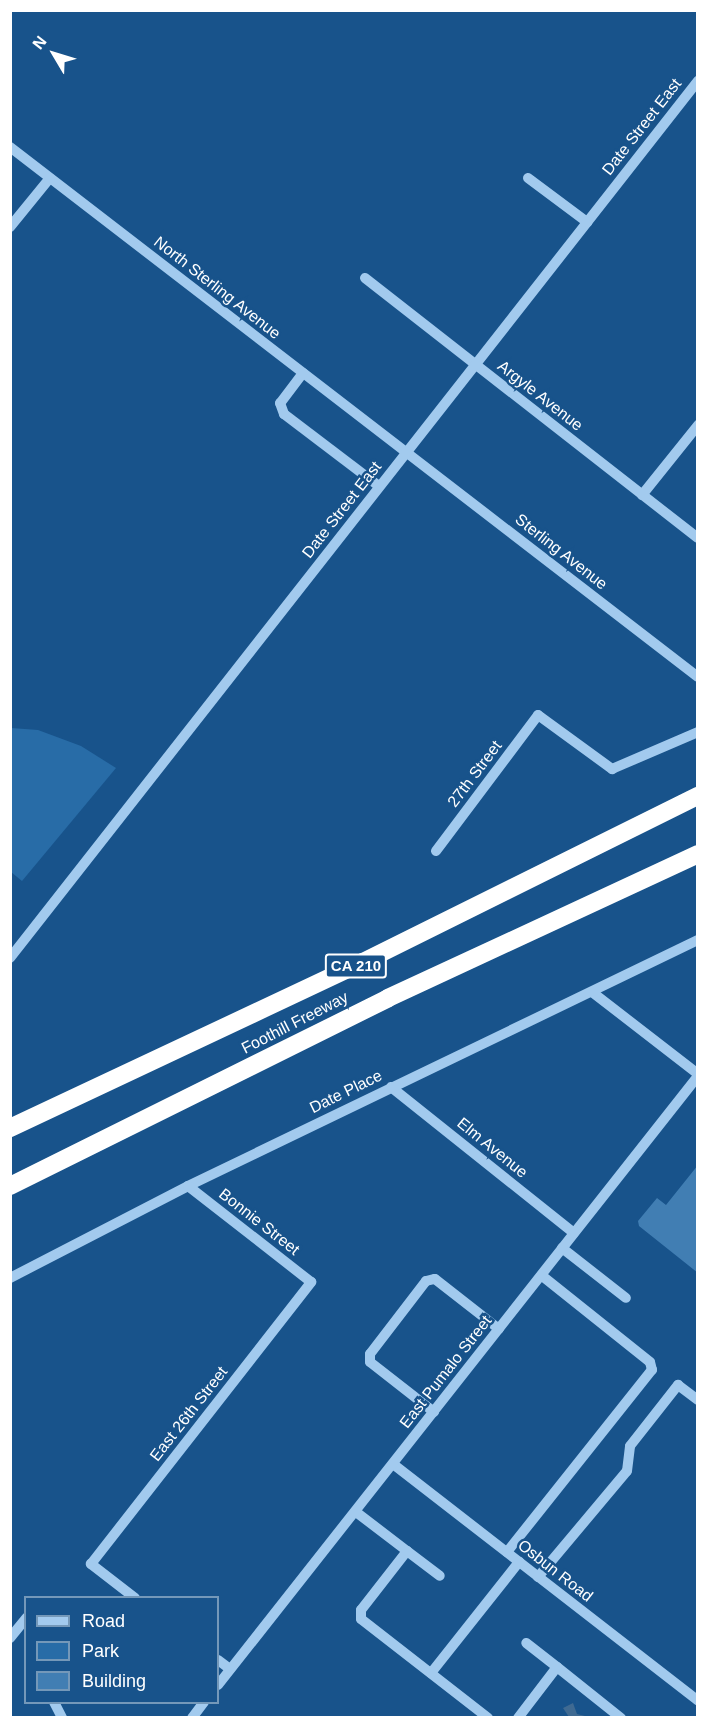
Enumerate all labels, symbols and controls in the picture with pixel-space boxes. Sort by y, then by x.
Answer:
north arrow [24,24,84,84]
text: N [29,33,50,52]
street label: Date Street East [598,75,686,179]
street label: North Sterling Avenue [150,232,284,344]
street label: Argyle Avenue [493,356,587,436]
street label: Date Street East [298,458,386,562]
street label: Sterling Avenue [511,510,611,594]
street label: 27th Street [444,737,506,811]
road number: CA 210 [324,954,388,978]
street label: Foothill Freeway [238,988,352,1058]
street label: Date Place [307,1066,385,1118]
street label: Elm Avenue [453,1113,531,1183]
street label: Bonnie Street [215,1185,303,1259]
street label: East Pumalo Street [396,1312,496,1432]
street label: East 26th Street [146,1363,232,1465]
street label: Osbun Road [514,1536,596,1606]
legend [24,1596,219,1704]
text: Road [82,1611,125,1631]
text: Park [82,1641,119,1661]
text: Building [82,1671,146,1691]

